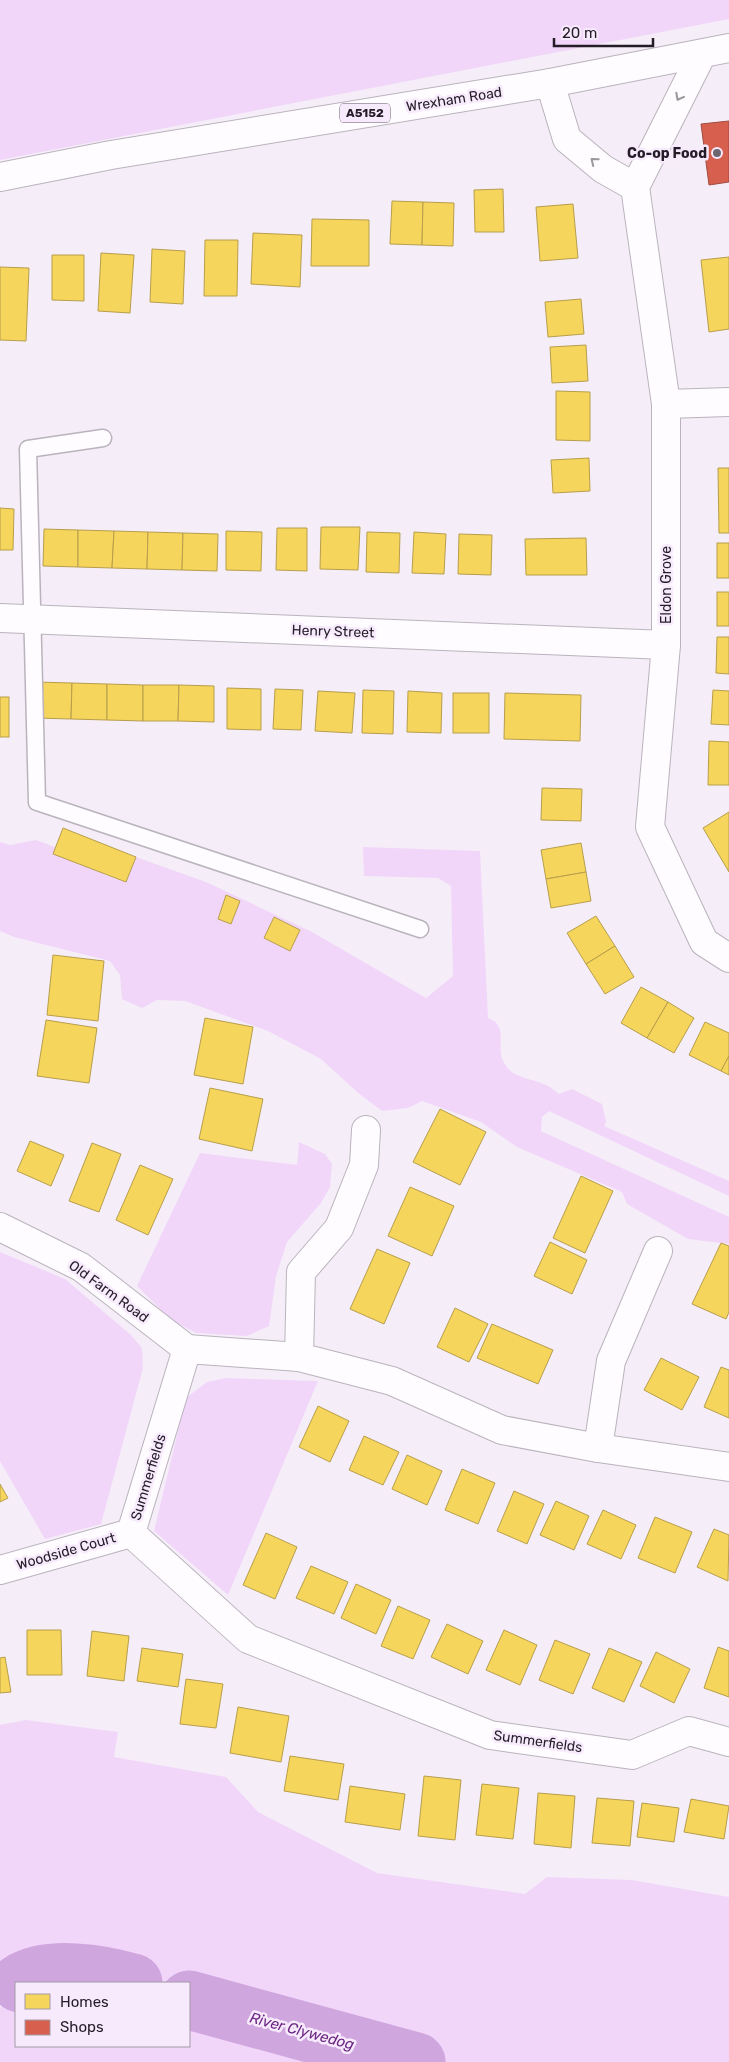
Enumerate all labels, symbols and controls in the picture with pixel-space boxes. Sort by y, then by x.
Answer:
scale bar [554,15,653,47]
text: 20 m [562,24,597,42]
street label: Wrexham Road [405,84,503,115]
one-way arrow [675,92,685,101]
road number: A5152 [340,104,390,122]
place label: Co-op Food [627,145,707,162]
marker: Co-op Food [711,147,723,159]
one-way arrow [591,158,600,166]
street label: Eldon Grove [658,546,675,624]
street label: Henry Street [291,622,375,641]
street label: Old Farm Road [65,1257,152,1326]
street label: Summerfields [127,1432,170,1522]
street label: Woodside Court [15,1529,118,1574]
street label: Summerfields [492,1727,583,1756]
legend [15,1982,190,2047]
text: Homes [60,1993,109,2011]
water label: River Clywedog [248,2008,356,2054]
text: Shops [60,2018,104,2036]

